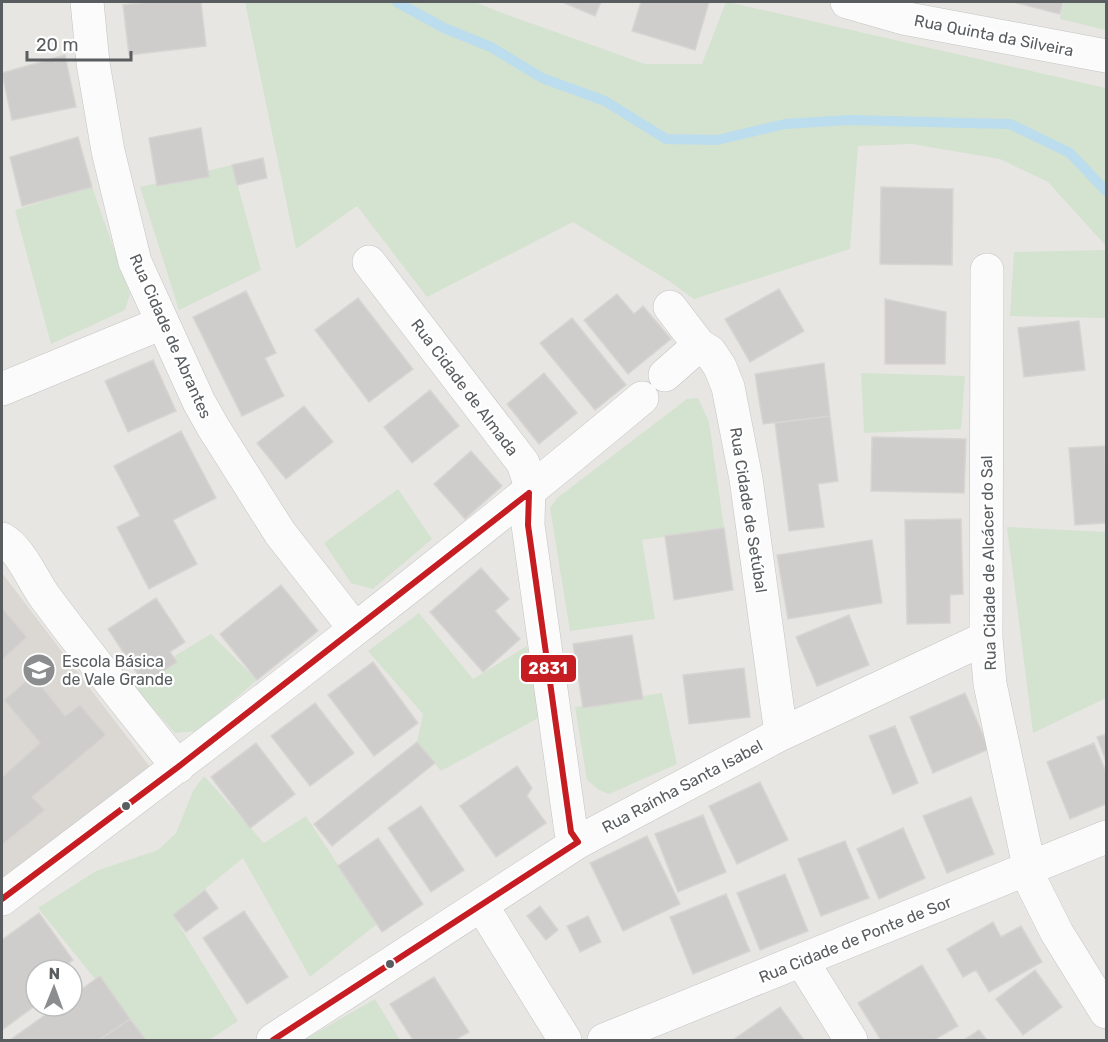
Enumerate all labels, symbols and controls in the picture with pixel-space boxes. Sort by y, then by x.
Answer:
street label: Rua Quinta da Silveira [913,11,1075,60]
scale bar [27,24,130,62]
text: 20 m [36,34,78,56]
street label: Rua Cidade de Abrantes [126,251,215,421]
street label: Rua Cidade de Almada [407,315,522,459]
street label: Rua Cidade de Setúbal [726,426,771,594]
street label: Rua Cidade de Alcácer do Sal [977,455,1000,671]
school or university icon: Escola Básica de Vale Grande [21,652,57,688]
place label: Escola Básica de Vale Grande [62,652,173,689]
line badge: 2831 [520,654,577,683]
text: 2831 [528,659,568,678]
street label: Rua Raínha Santa Isabel [599,736,766,837]
unlabelled marker [120,800,132,812]
street label: Rua Cidade de Ponte de Sor [756,892,954,987]
north arrow [24,958,84,1018]
unlabelled marker [384,958,396,970]
text: N [48,964,60,983]

